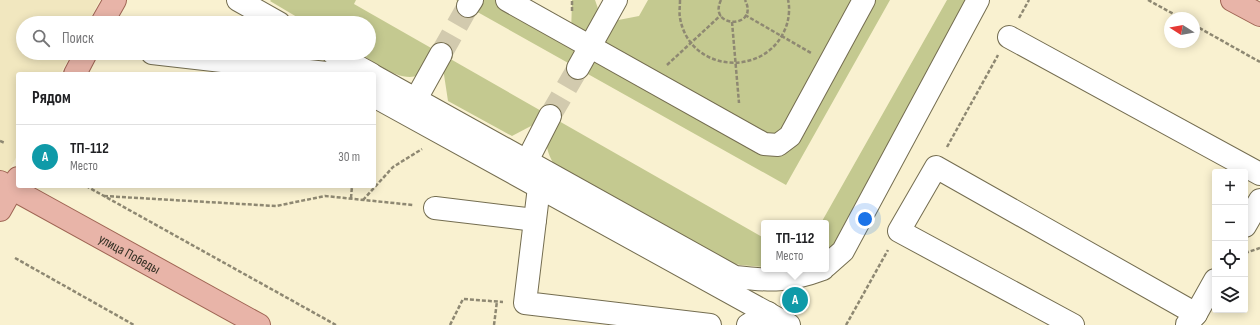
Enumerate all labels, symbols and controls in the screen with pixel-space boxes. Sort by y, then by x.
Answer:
north arrow [1164,12,1200,48]
search box [16,16,376,60]
icon: search [30,27,52,49]
text: Поиск [62,29,94,48]
text: Рядом [32,88,71,108]
text: ТП-112 [70,139,109,158]
text: A [42,149,48,165]
text: 30 m [338,149,360,165]
text: Место [70,158,98,174]
map controls [1212,169,1248,313]
button: + [1212,169,1248,205]
button: − [1212,205,1248,241]
your location [855,209,875,229]
popup [761,220,829,272]
text: ТП-112 [776,229,814,248]
street label: улица Победы [96,230,163,277]
button: locate [1212,241,1248,277]
text: Место [776,248,803,264]
button: layers [1212,277,1248,313]
pin: A [782,285,808,315]

